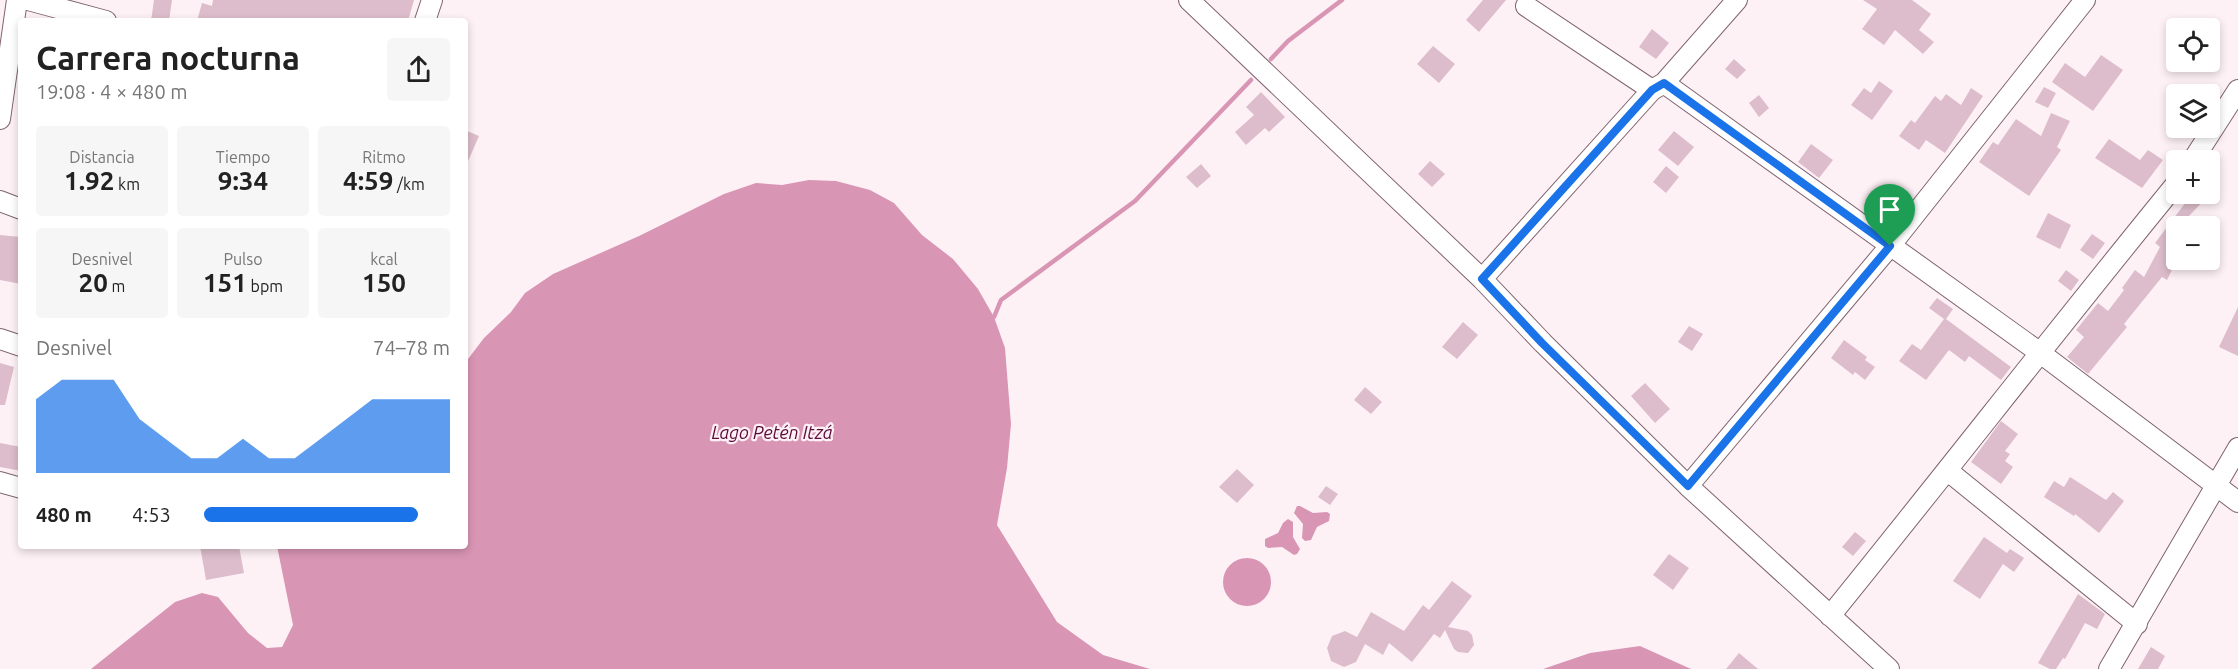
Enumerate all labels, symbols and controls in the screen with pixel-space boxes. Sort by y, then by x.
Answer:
map controls [2166,18,2220,270]
button: locate [2166,18,2220,72]
button: share [387,38,450,101]
text: Carrera nocturna [36,39,300,76]
text: 19:08 · 4 × 480 m [36,80,188,103]
button: layers [2166,84,2220,138]
text: Distancia [69,148,135,166]
text: Tiempo [216,148,270,166]
text: Ritmo [362,148,406,166]
button: + [2166,150,2220,204]
text: 1.92 [64,166,114,195]
text: 9:34 [218,166,268,195]
text: 4:59 [343,166,393,195]
text: km [114,175,140,193]
text: /km [393,175,425,193]
pin [1864,184,1915,246]
icon: arrive [1873,193,1906,226]
button: − [2166,216,2220,270]
text: Desnivel [72,250,132,268]
text: Pulso [223,250,263,268]
text: kcal [370,250,398,268]
text: 20 [79,268,108,297]
text: 151 [203,268,247,297]
text: 150 [362,268,406,297]
text: m [108,277,125,295]
text: bpm [247,277,283,295]
text: Desnivel [36,336,112,359]
text: 74–78 m [373,336,450,359]
water label: Lago Petén Itzá [711,422,833,442]
text: 480 m [36,503,92,526]
text: 4:53 [132,503,171,526]

